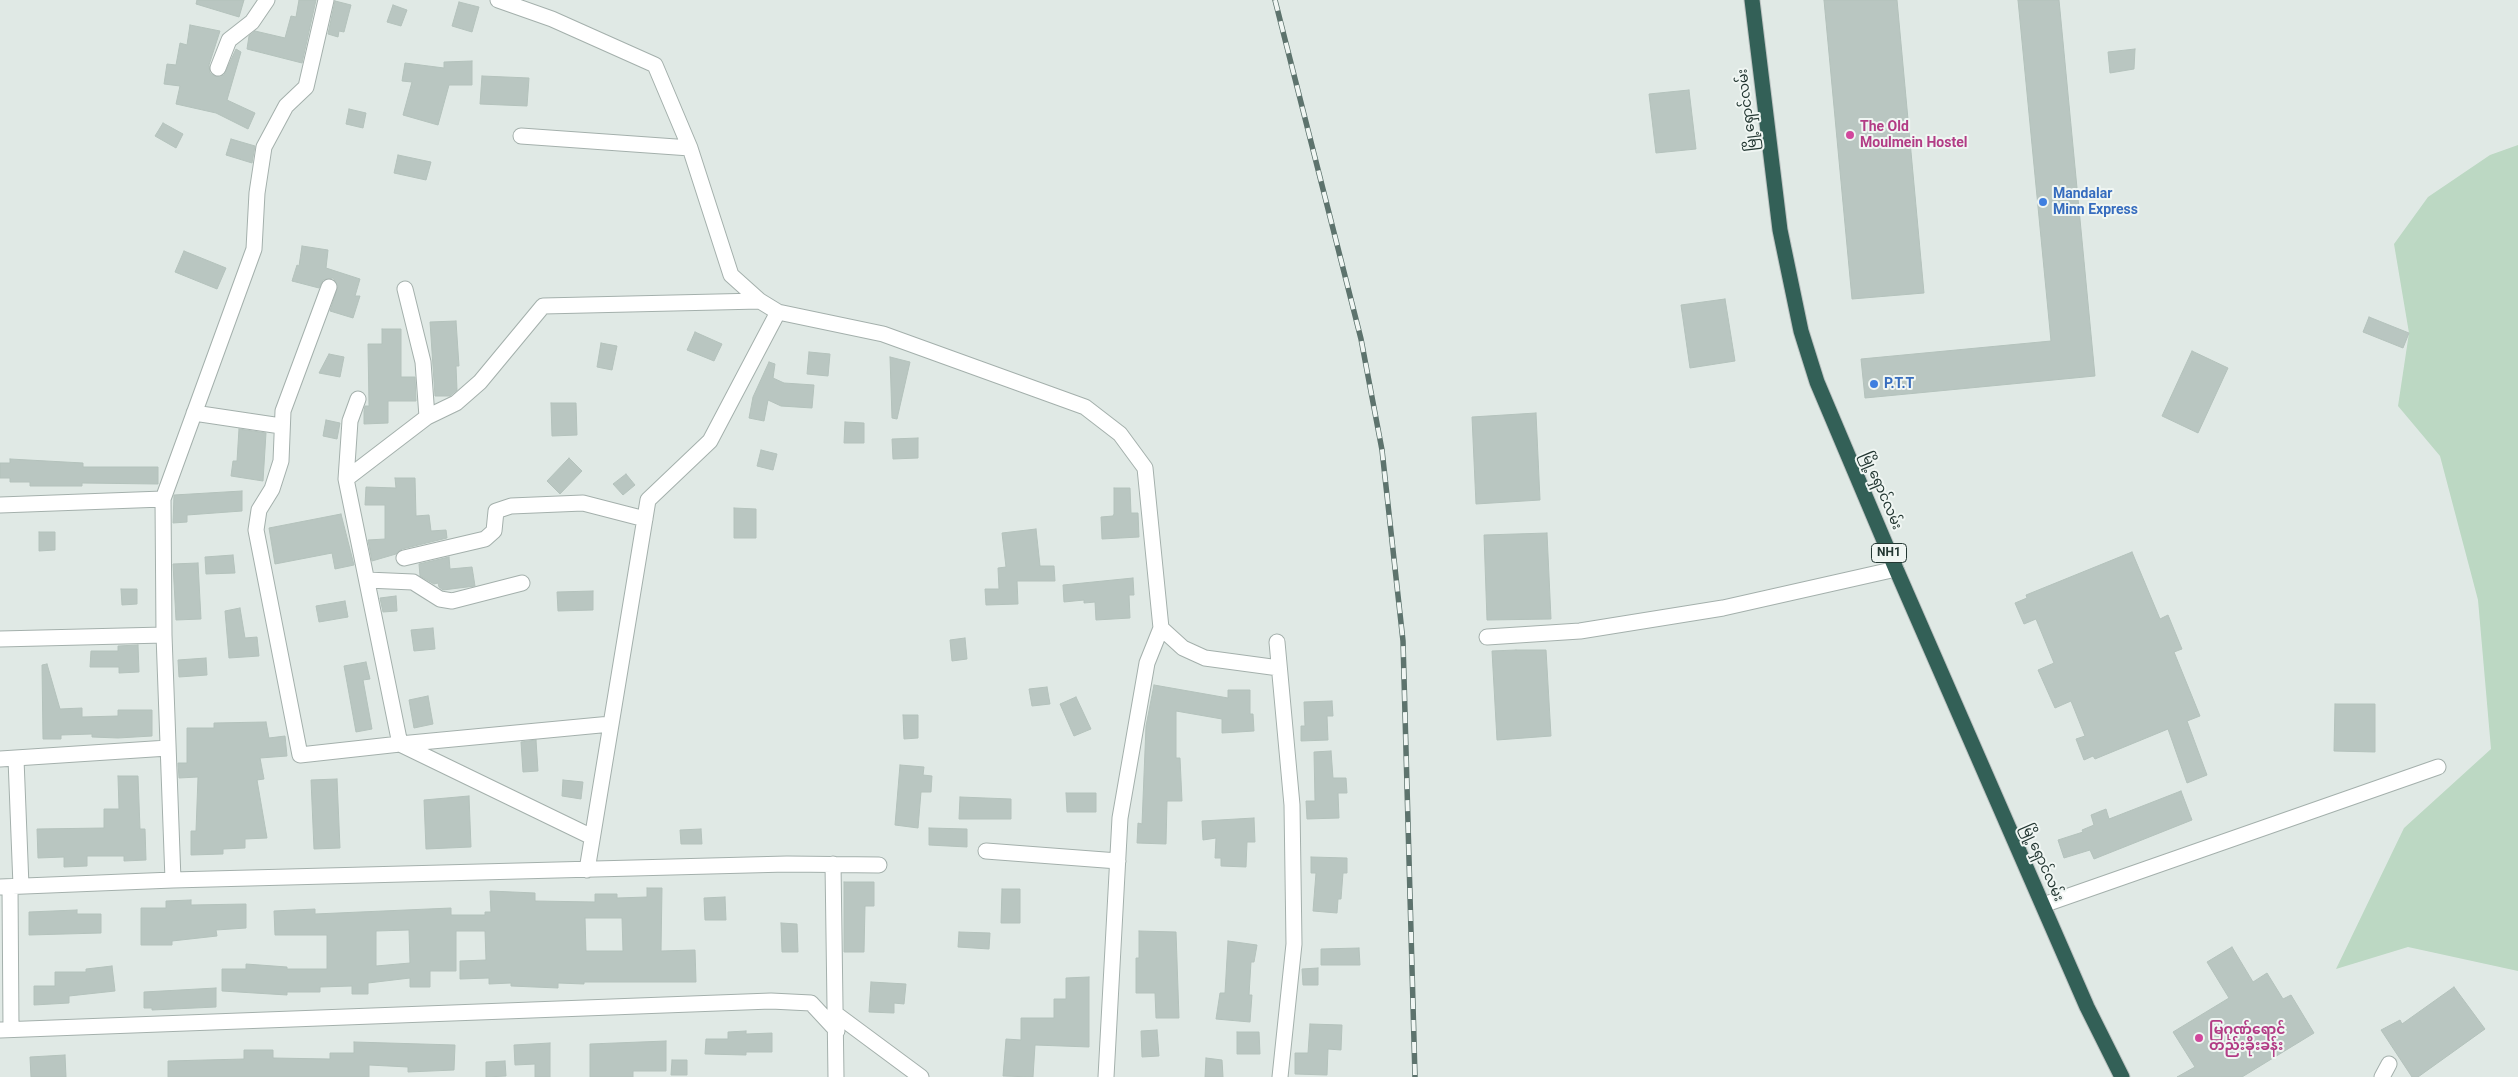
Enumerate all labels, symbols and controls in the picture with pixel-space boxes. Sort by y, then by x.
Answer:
street label: မြို့ရှောင်လမ်း [1735,68,1761,152]
place label: The Old Moulmein Hostel [1860,119,1967,152]
marker: The Old Moulmein Hostel [1844,129,1856,141]
place label: Mandalar Minn Express [2053,186,2138,218]
marker: Mandalar Minn Express [2037,196,2049,208]
place label: P.T.T [1884,376,1914,392]
marker: P.T.T [1868,378,1880,390]
street label: မြို့ရှောင်လမ်း [1857,450,1905,532]
road number: NH1 [1872,544,1906,562]
street label: မြို့ရှောင်လမ်း [2017,822,2067,904]
place label: မြဂုဏ်ရောင် တည်းခိုးခန်း [2209,1022,2286,1054]
marker: မြဂုဏ်ရောင် တည်းခိုးခန်း [2193,1032,2205,1044]

